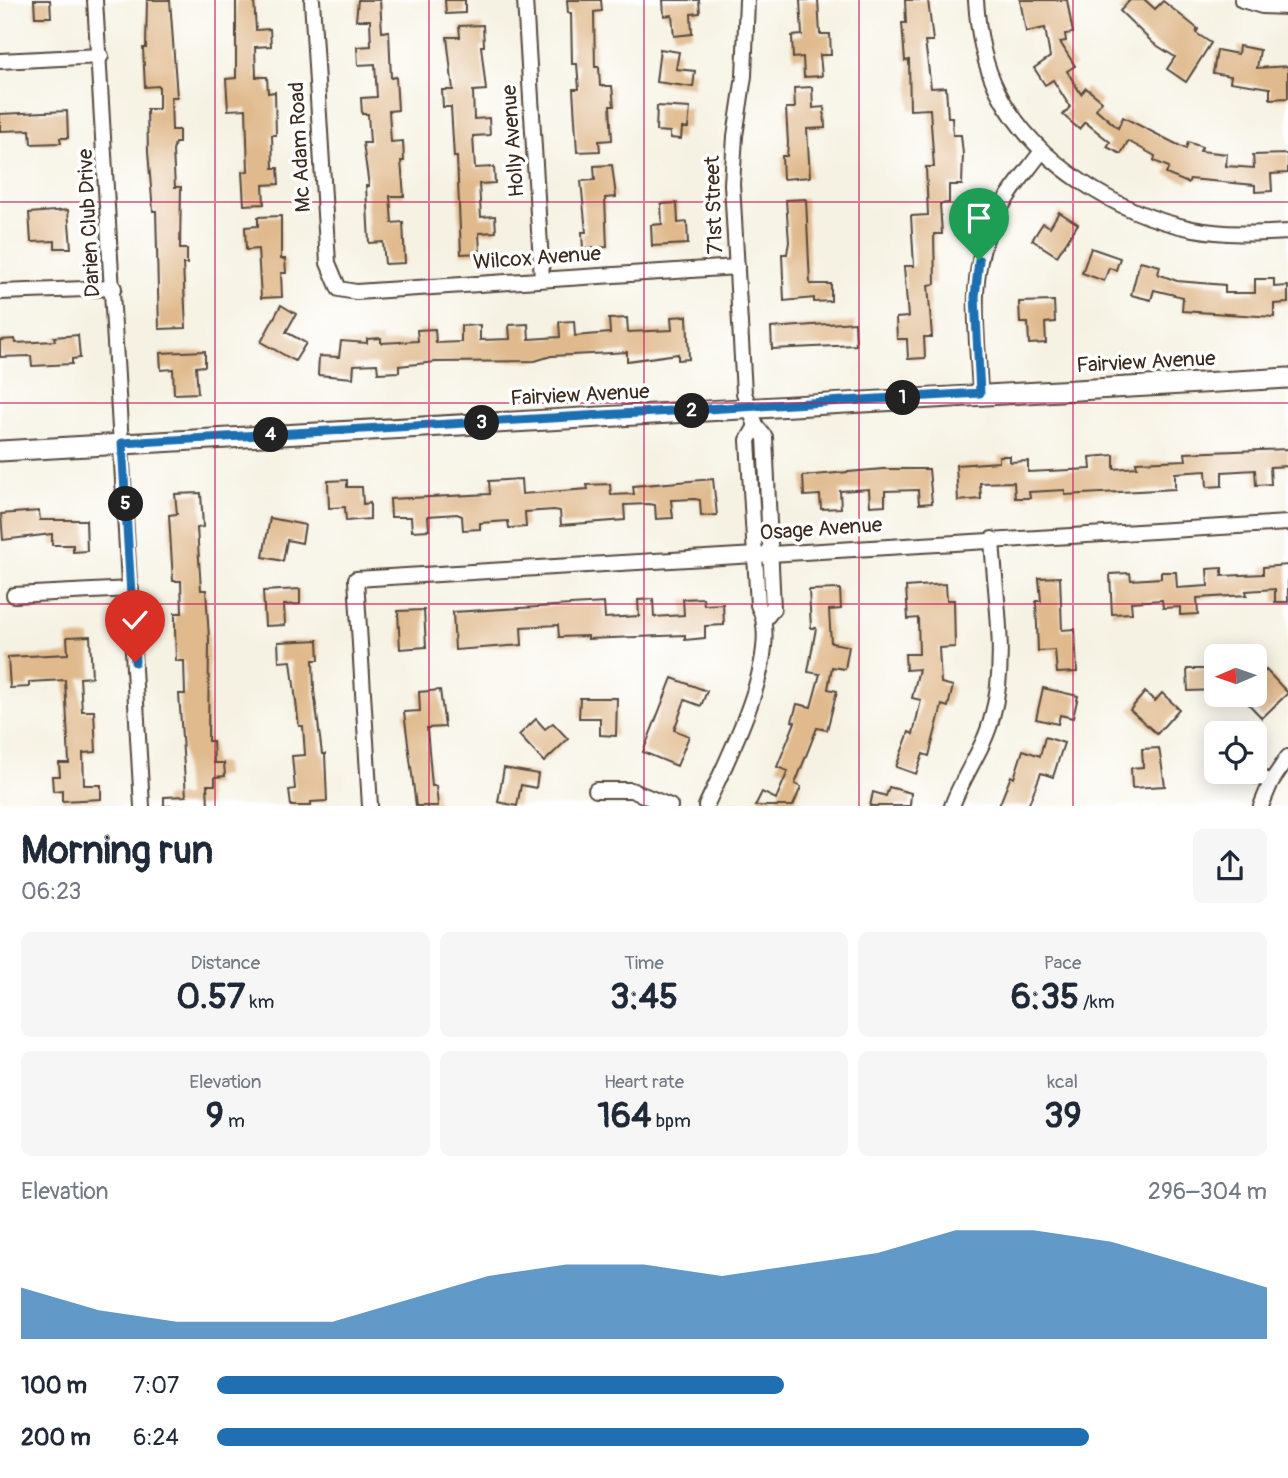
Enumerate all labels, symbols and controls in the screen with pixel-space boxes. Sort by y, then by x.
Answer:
street label: Mc Adam Road [283,81,317,213]
street label: Holly Avenue [496,83,530,198]
street label: Darien Club Drive [72,147,106,298]
street label: 71st Street [699,155,729,255]
pin [949,188,1009,260]
icon: arrive [960,199,998,237]
street label: Wilcox Avenue [472,240,602,276]
street label: Fairview Avenue [1076,345,1217,379]
street label: Fairview Avenue [510,378,651,412]
pin: 1 [886,380,920,416]
text: 1 [899,385,906,409]
pin: 2 [674,394,710,428]
text: 2 [686,398,697,422]
pin: 3 [464,406,500,440]
text: 3 [476,410,487,434]
pin: 4 [254,418,288,452]
text: 4 [265,422,276,446]
pin: 5 [108,486,144,522]
text: 5 [120,491,131,515]
street label: Osage Avenue [759,511,884,547]
pin [105,590,165,662]
icon: check [116,601,154,639]
north arrow [1204,644,1267,707]
map controls [1204,644,1267,784]
button: locate [1204,721,1267,784]
text: Morning run [21,827,213,875]
button: share [1193,829,1267,903]
text: 06:23 [21,877,81,906]
text: Distance [191,951,260,975]
text: Time [624,951,664,975]
text: Pace [1044,951,1081,975]
text: 0.57 [176,975,245,1019]
text: 3:45 [610,975,678,1019]
text: 6:35 [1011,975,1079,1019]
text: km [245,990,274,1014]
text: /km [1079,990,1115,1014]
text: Elevation [189,1070,262,1094]
text: Heart rate [604,1070,684,1094]
text: kcal [1047,1070,1078,1094]
text: 9 [206,1094,224,1138]
text: 164 [597,1094,652,1138]
text: 39 [1044,1094,1081,1138]
text: m [224,1109,245,1133]
text: bpm [652,1109,691,1133]
text: Elevation [21,1177,109,1206]
text: 296–304 m [1148,1177,1267,1206]
text: 100 m [21,1371,87,1400]
text: 7:07 [133,1371,179,1400]
text: 200 m [21,1423,91,1452]
text: 6:24 [133,1423,179,1452]

